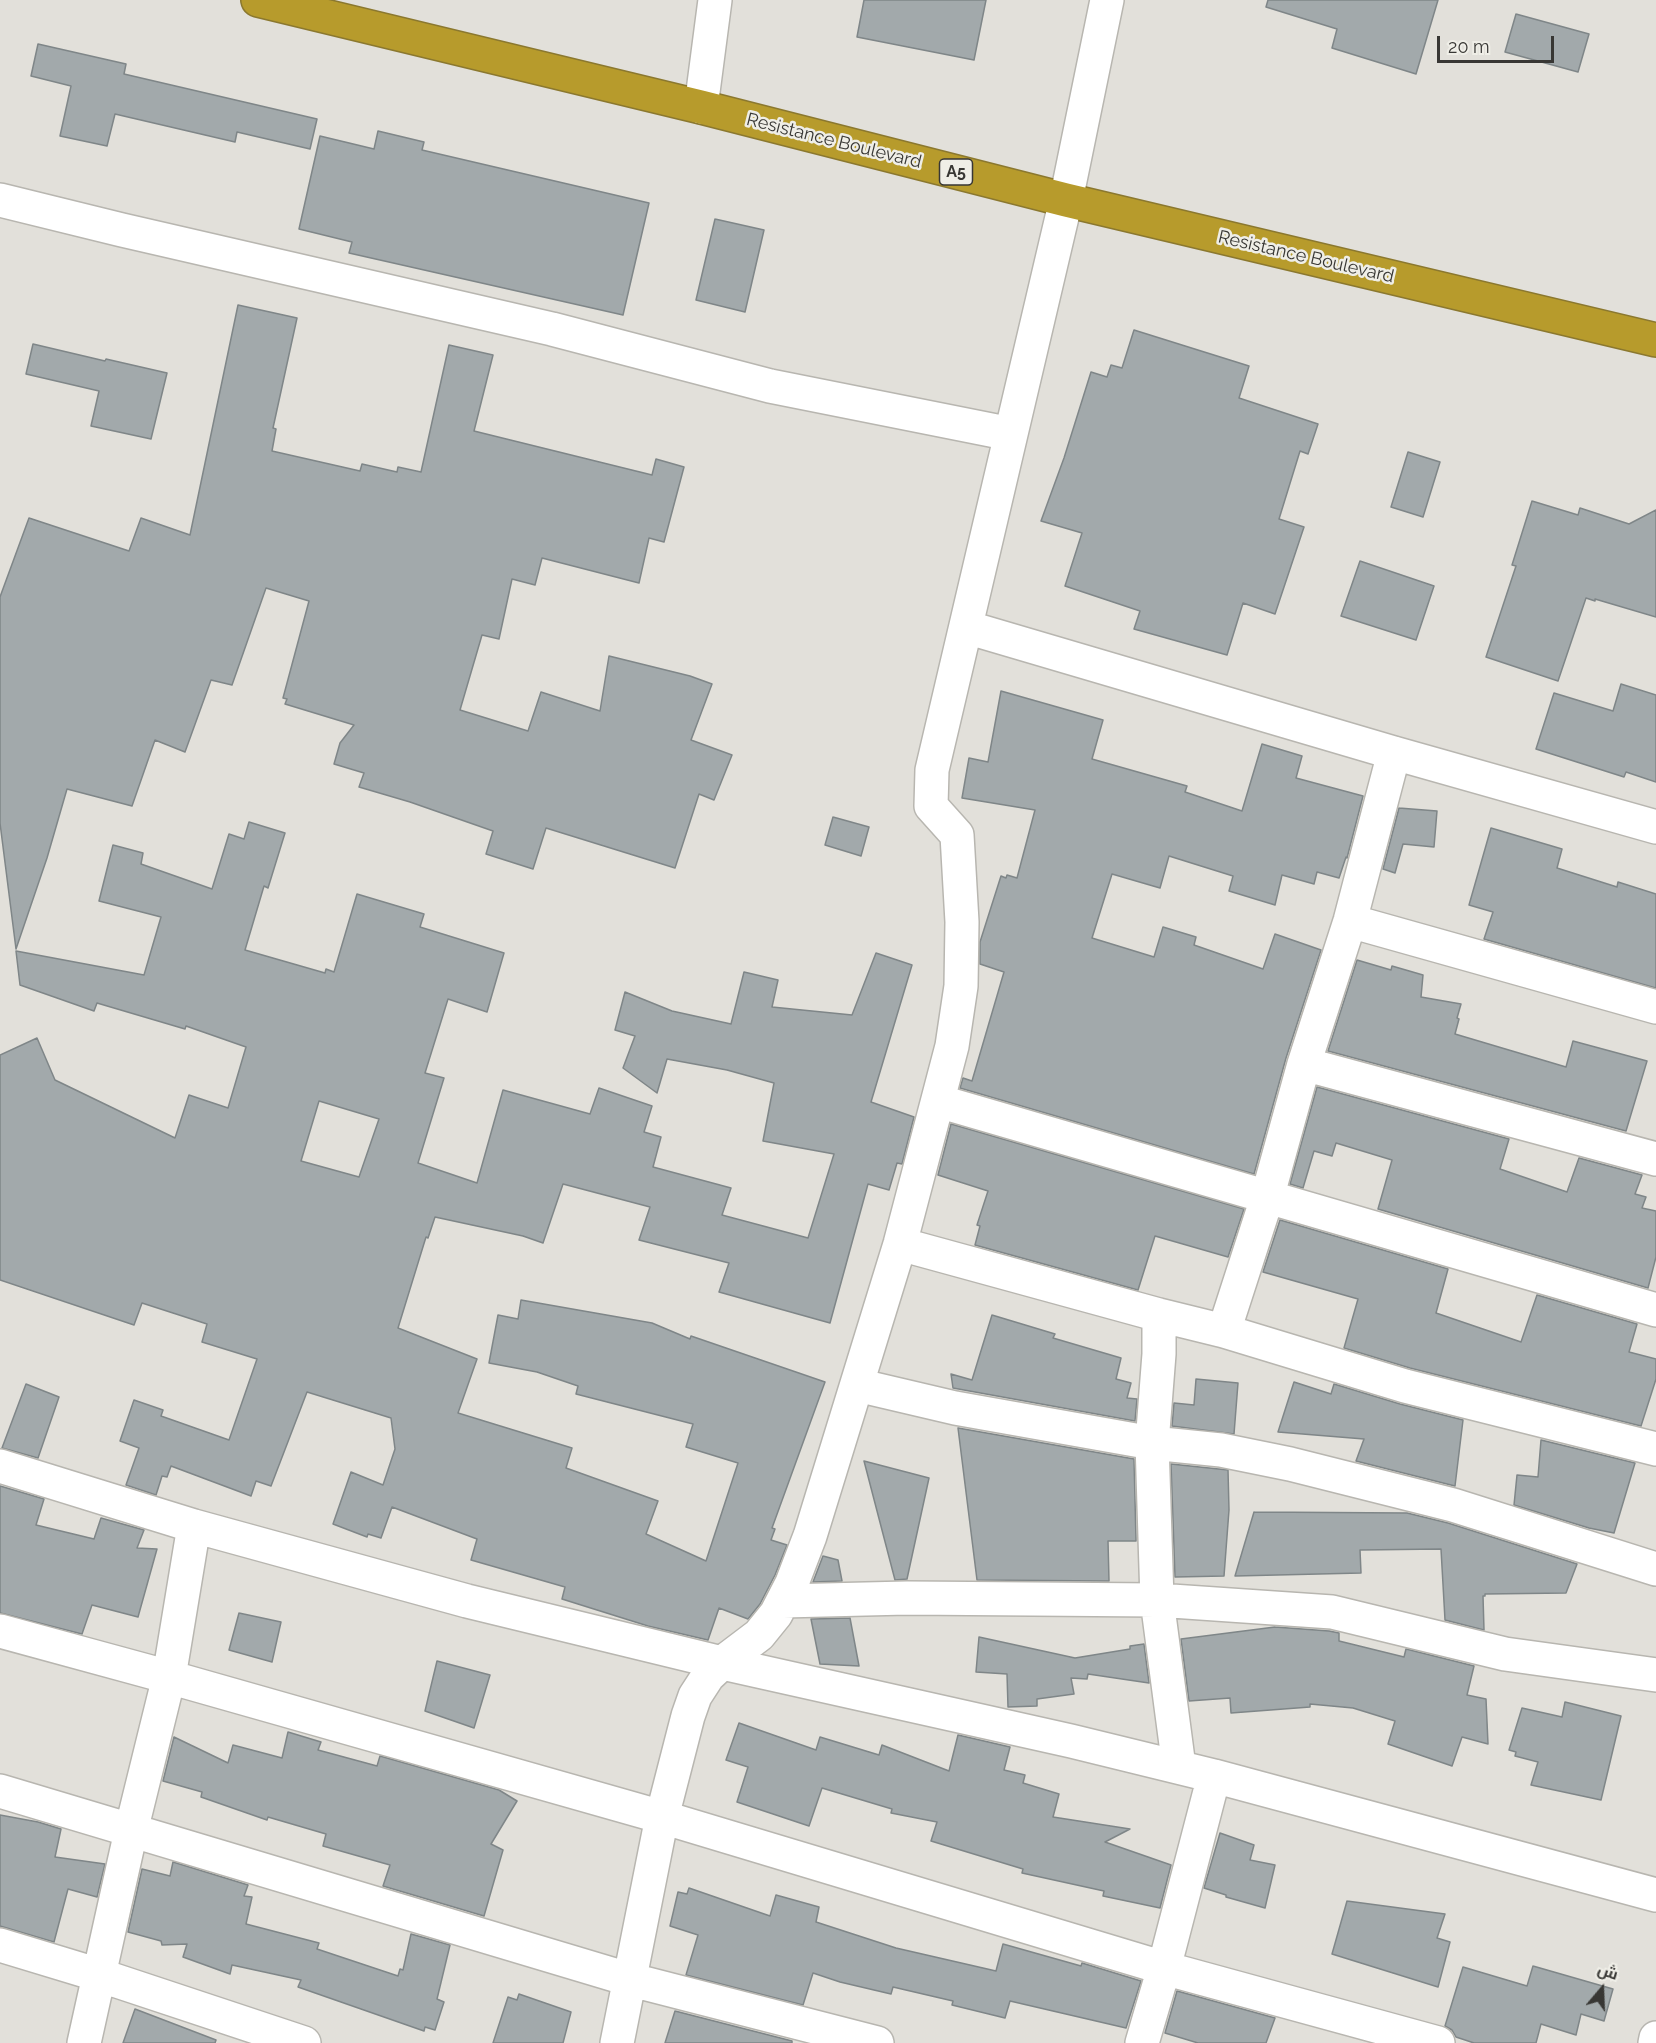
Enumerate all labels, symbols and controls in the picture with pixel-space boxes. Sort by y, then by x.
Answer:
scale bar [1440,24,1557,62]
text: 20 m [1448,36,1490,57]
street label: Resistance Boulevard [744,109,924,173]
road number: A5 [940,159,972,185]
street label: Resistance Boulevard [1216,226,1396,288]
north arrow [1572,1959,1632,2019]
text: ش [1595,1959,1621,1984]

